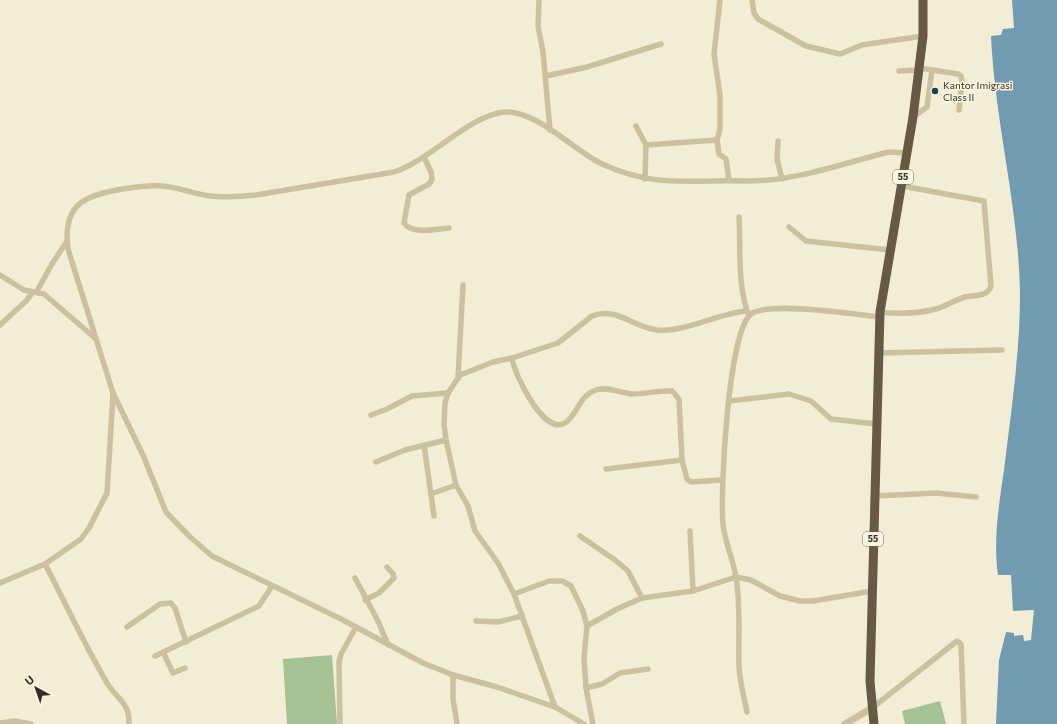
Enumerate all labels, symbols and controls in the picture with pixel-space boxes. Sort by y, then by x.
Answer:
place label: Kantor Imigrasi Class II [943,79,1012,103]
marker: Kantor Imigrasi Class II [930,86,940,96]
road number: 55 [893,170,913,184]
road number: 55 [863,532,883,546]
north arrow [16,668,56,708]
text: U [22,672,36,688]

